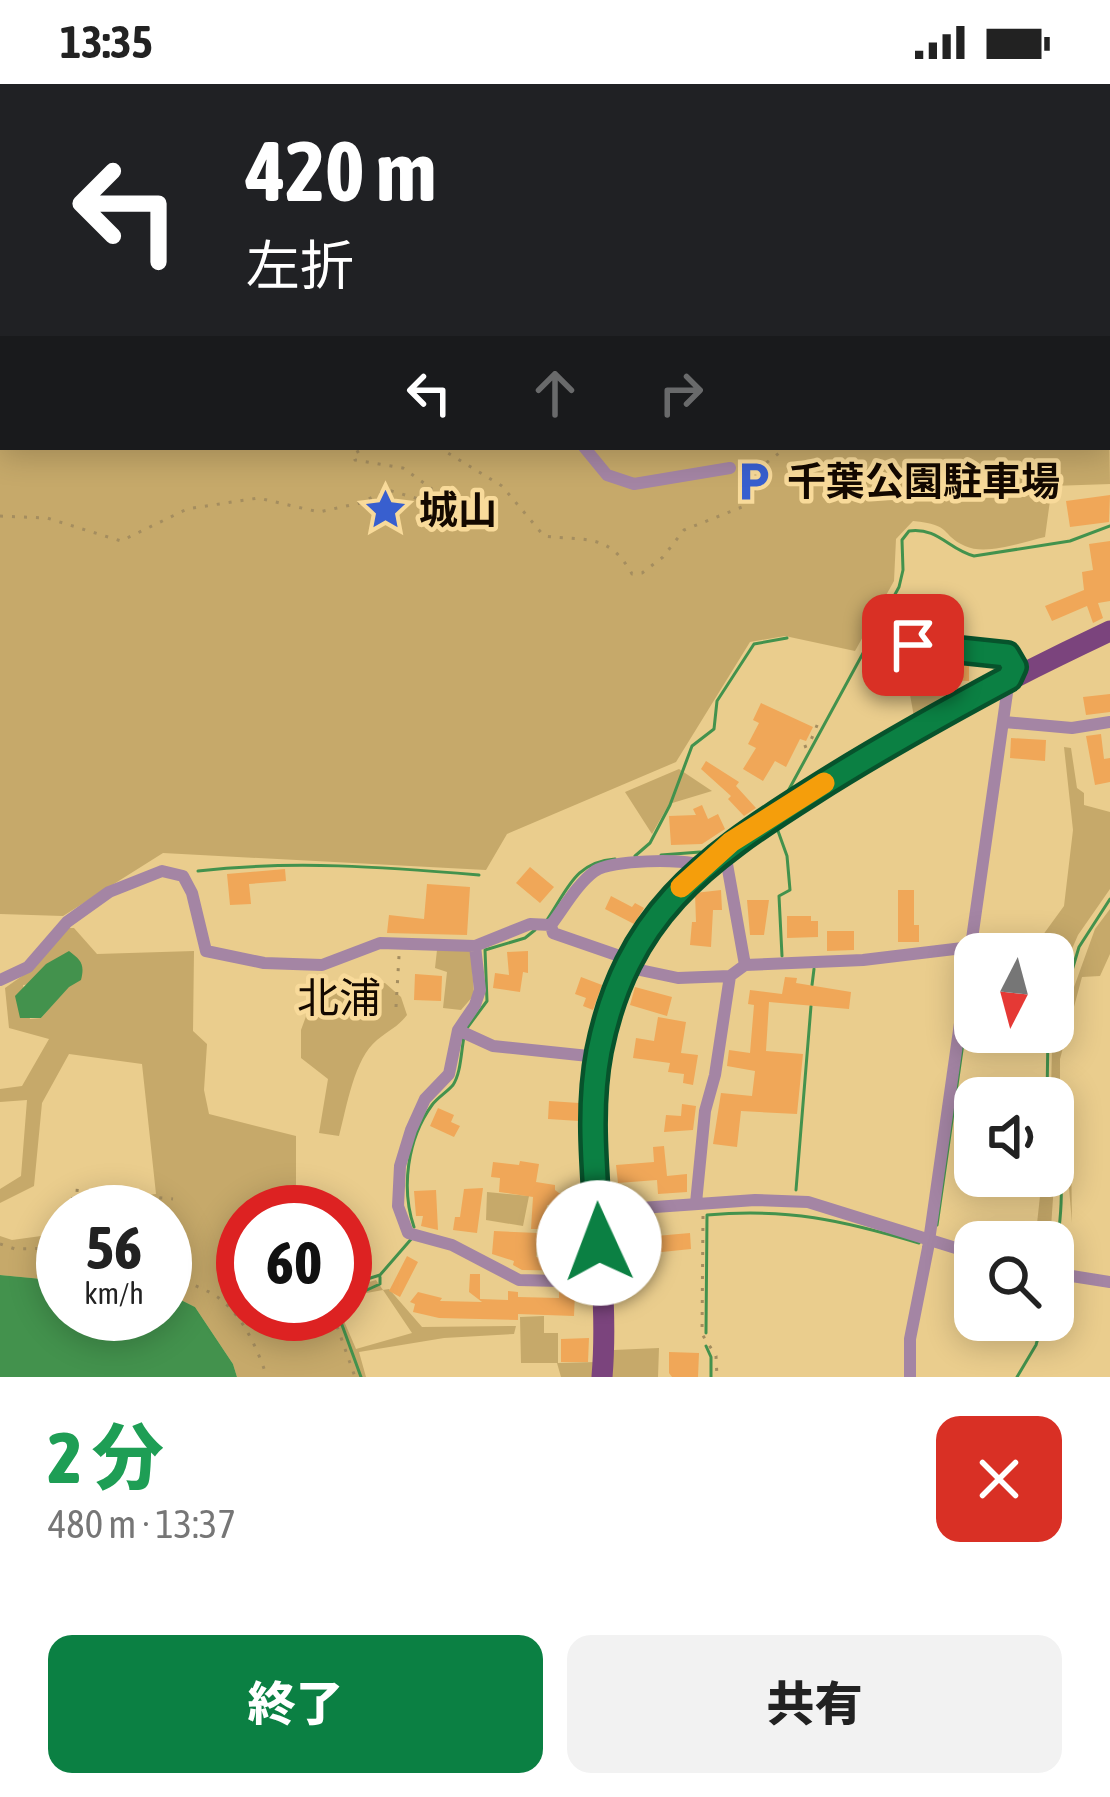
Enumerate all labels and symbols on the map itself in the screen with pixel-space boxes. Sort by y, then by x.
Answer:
parking icon: 千葉公園駐車場 [730,458,776,504]
place label: 千葉公園駐車場 [787,459,1060,503]
place icon: 城山 [362,487,408,533]
place label: 城山 [419,488,497,532]
pin [862,594,964,696]
north arrow [954,933,1074,1053]
district label: 北浦 [297,974,381,1022]
position arrow [536,1180,662,1306]
speed limit sign: 60 [216,1185,372,1341]

